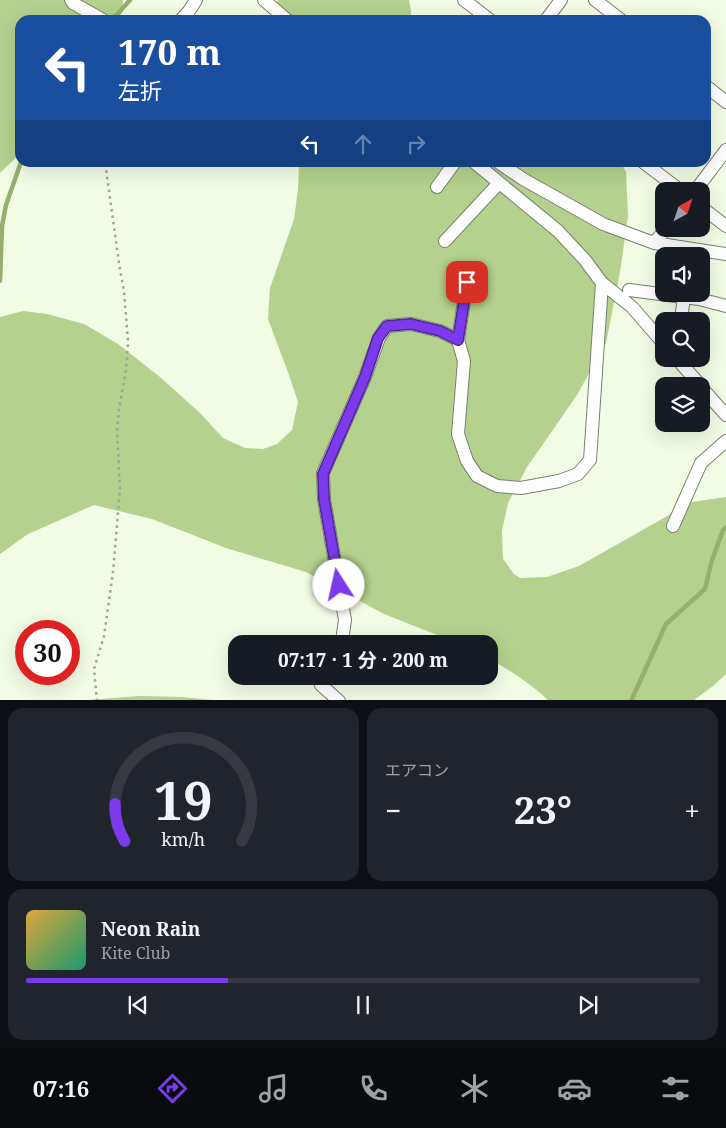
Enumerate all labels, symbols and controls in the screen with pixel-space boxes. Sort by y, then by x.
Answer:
text: 170 m [118,28,221,75]
icon: left [35,35,100,100]
text: 左折 [118,75,162,105]
icon: left [296,130,324,158]
icon: ahead [349,130,377,158]
icon: right [402,130,430,158]
north arrow [655,182,710,238]
map controls [655,182,710,432]
button: sound [655,247,710,302]
pin [446,261,488,303]
icon: arrive [453,268,481,296]
button: search [655,312,710,367]
button: layers [655,377,710,432]
position arrow [312,558,364,610]
speed limit sign: 30 [15,620,80,685]
text: 07:17 · 1 分 · 200 m [278,647,448,673]
text: エアコン [385,759,449,781]
text: 19 [154,764,213,835]
text: 23° [514,783,572,835]
text: − [385,791,401,829]
text: + [684,791,700,829]
text: km/h [162,827,205,851]
text: Neon Rain [101,916,200,942]
text: Kite Club [101,942,170,964]
icon: previous [124,991,152,1019]
icon: pause [349,991,377,1019]
icon: next [574,991,602,1019]
icon: directions [155,1071,190,1106]
icon: music [256,1071,291,1106]
icon: phone [356,1071,391,1106]
icon: climate [457,1071,492,1106]
icon: car [557,1071,592,1106]
icon: filters [658,1071,693,1106]
text: 07:16 [33,1073,89,1103]

